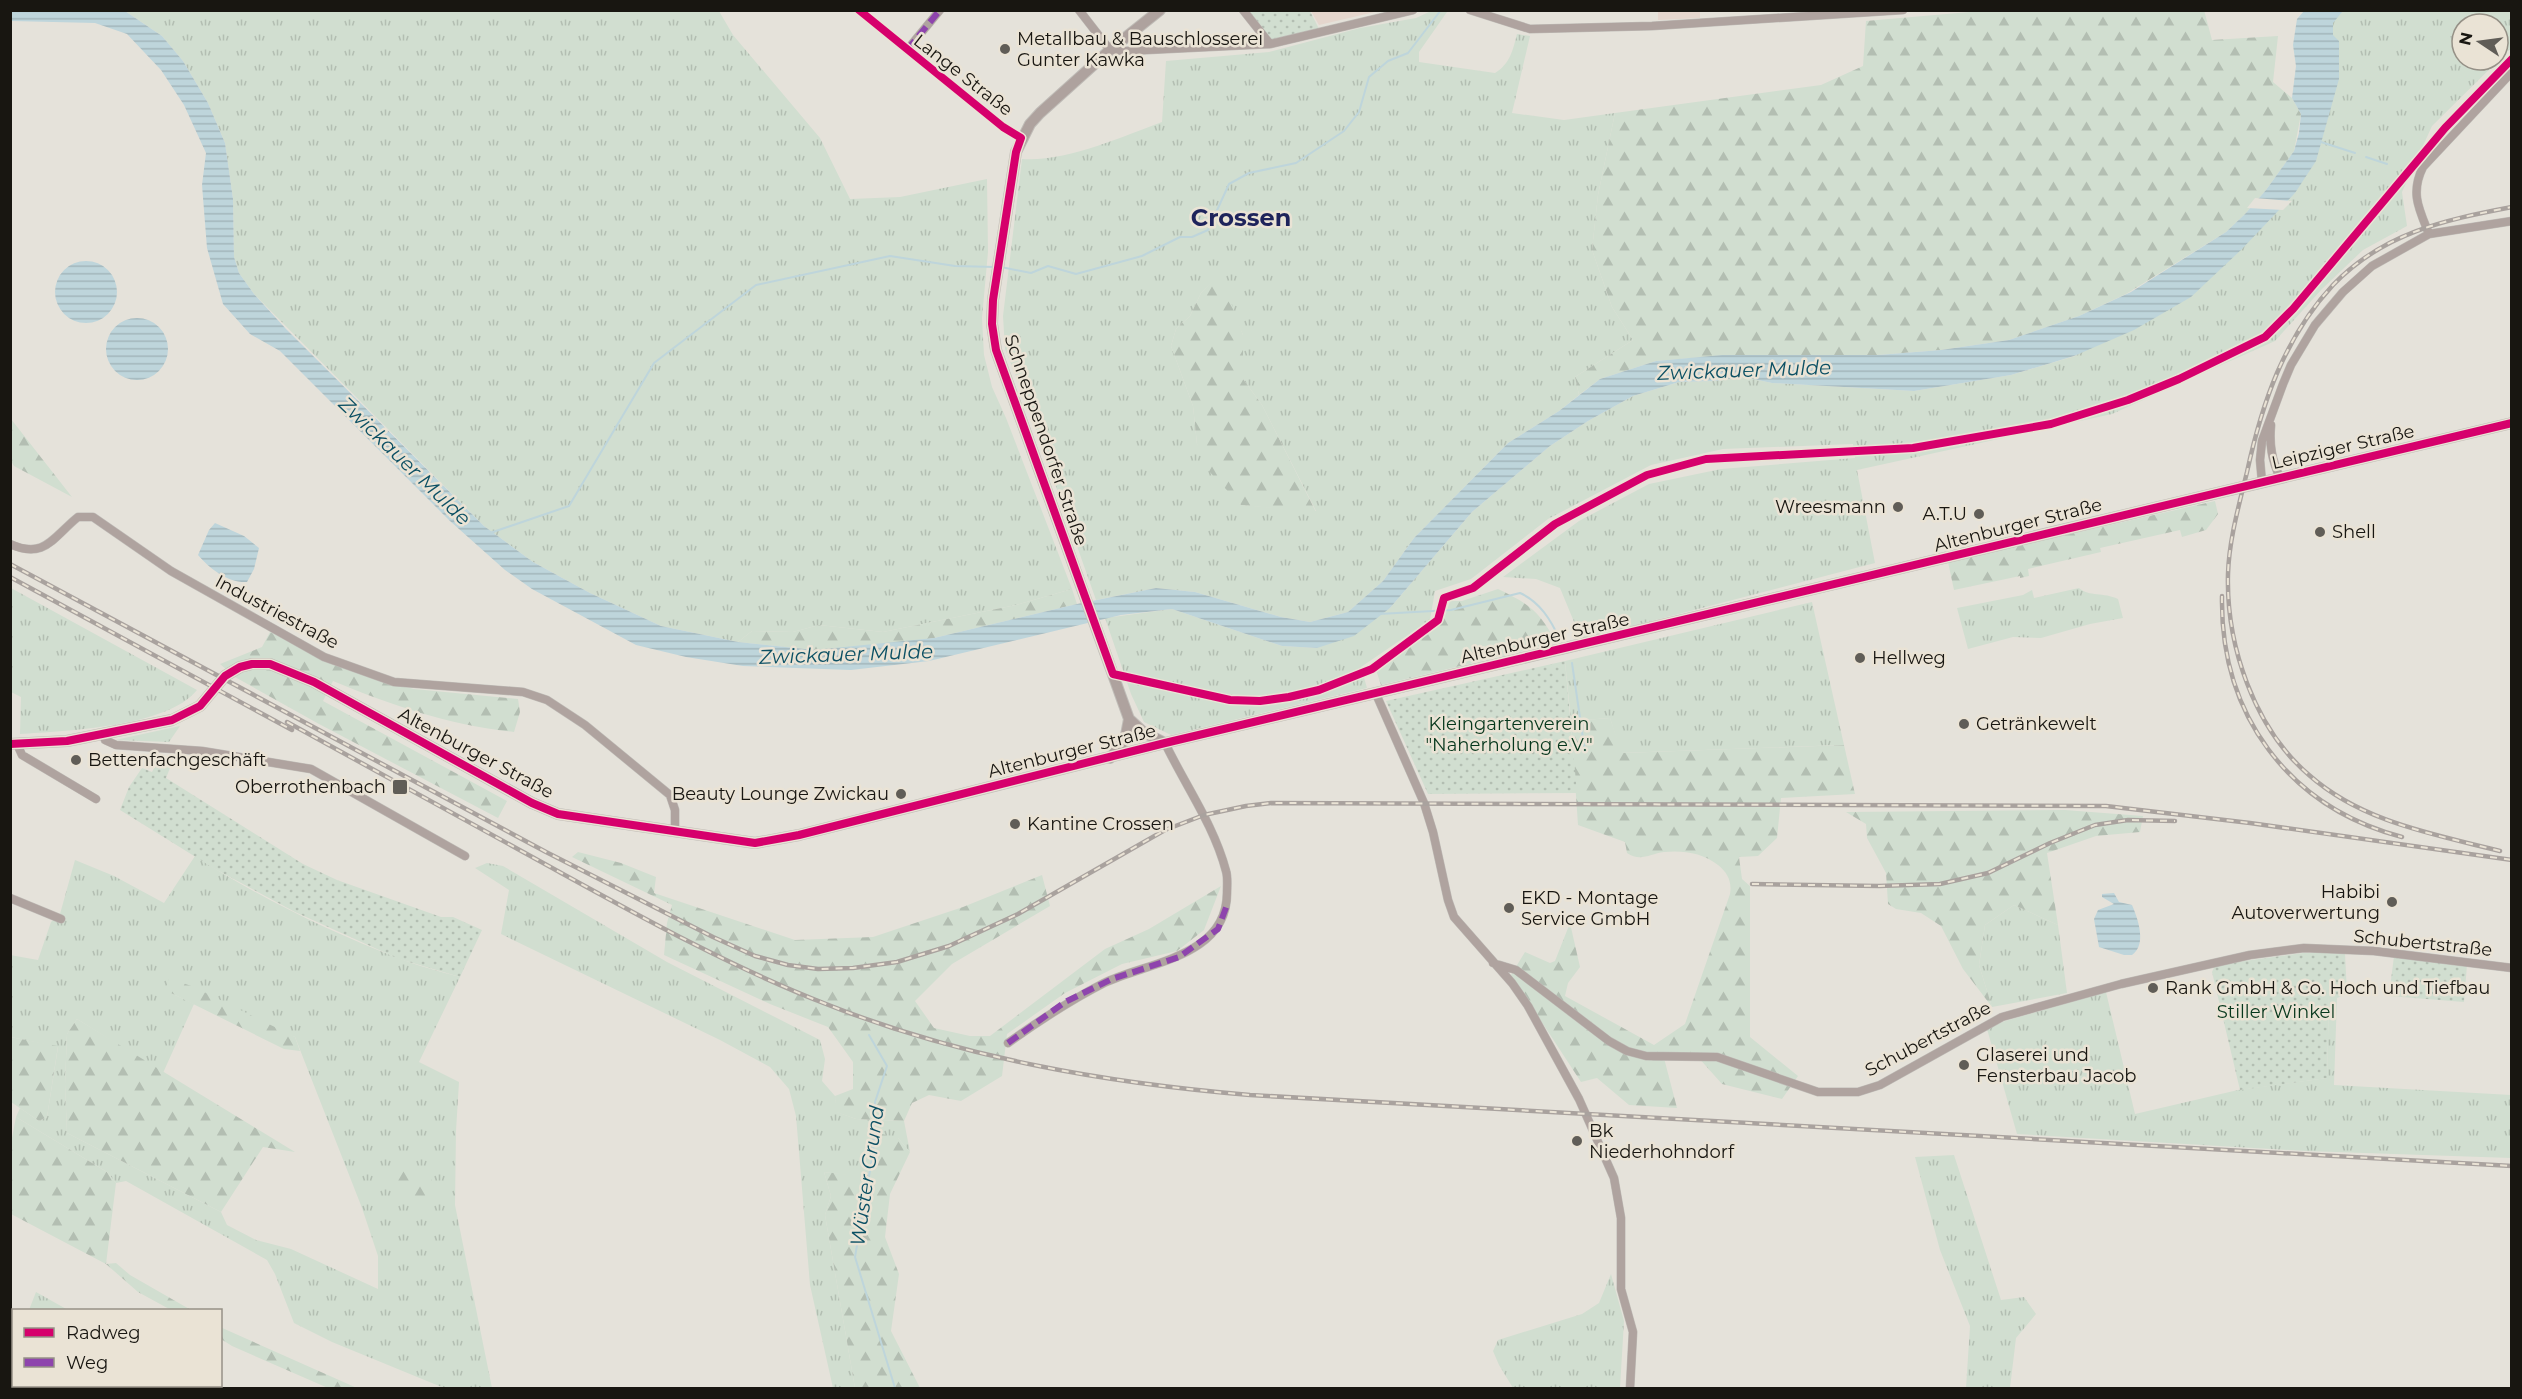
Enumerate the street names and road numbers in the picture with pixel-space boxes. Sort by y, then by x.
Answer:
street label: Lange Straße [909,29,1017,121]
street label: Schneppendorfer Straße [1000,332,1093,548]
street label: Leipziger Straße [2270,420,2417,474]
street label: Altenburger Straße [1932,493,2104,557]
street label: Industriestraße [211,570,343,654]
street label: Altenburger Straße [1459,608,1632,668]
street label: Altenburger Straße [395,703,557,803]
street label: Altenburger Straße [986,719,1158,783]
street label: Schubertstraße [2353,925,2494,961]
street label: Schubertstraße [1861,997,1995,1081]

